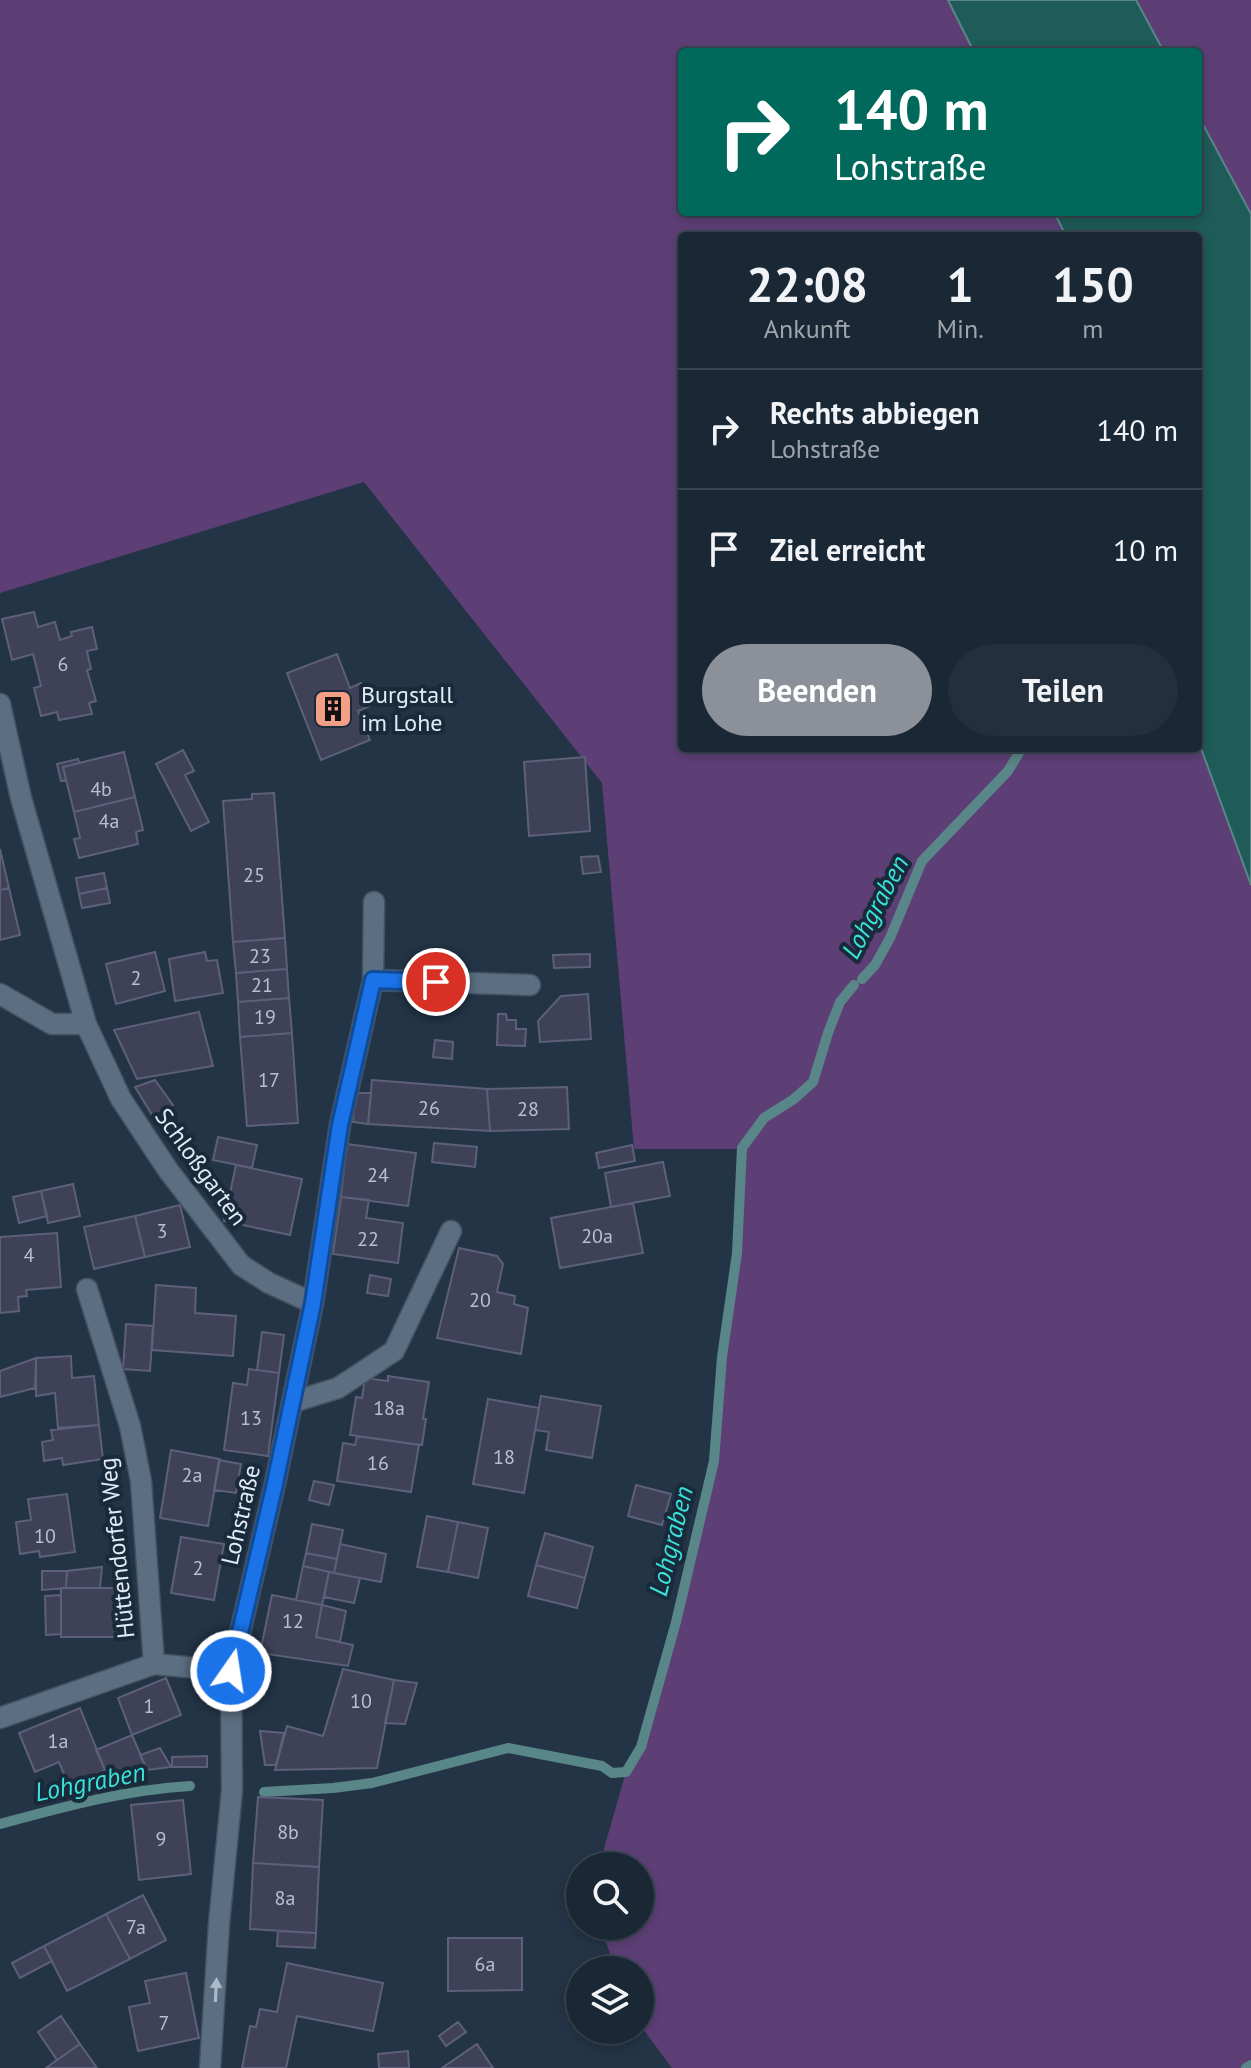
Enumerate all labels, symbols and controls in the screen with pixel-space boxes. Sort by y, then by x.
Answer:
text: 140 m [834,73,989,145]
icon: right [702,80,806,184]
text: Lohstraße [834,143,987,190]
text: 22:08 [746,253,868,315]
text: 1 [946,253,974,315]
text: 150 [1052,253,1134,315]
text: Ankunft [764,312,851,345]
text: Min. [936,312,984,345]
text: m [1082,312,1103,345]
text: Rechts abbiegen [770,393,980,432]
icon: right [702,407,746,451]
text: 140 m [1097,410,1178,449]
text: Lohstraße [770,432,880,465]
icon: arrive [702,527,746,571]
text: Ziel erreicht [770,530,925,569]
text: 10 m [1113,530,1178,569]
button: Beenden [702,644,932,736]
button: Teilen [948,644,1178,736]
house number: 6 [58,651,68,677]
place label: Burgstall im Lohe [361,679,453,738]
building icon: Burgstall im Lohe [312,688,354,730]
house number: 4b [90,776,112,802]
house number: 4a [99,808,119,834]
water label: Lohgraben [834,850,915,964]
house number: 25 [243,862,265,888]
house number: 23 [249,943,271,969]
pin [402,948,470,1016]
icon: arrive [414,960,458,1004]
house number: 2 [131,965,141,991]
house number: 21 [251,972,273,998]
house number: 19 [254,1004,276,1030]
house number: 17 [258,1067,280,1093]
house number: 26 [418,1095,440,1121]
house number: 28 [517,1096,539,1122]
street label: Schloßgarten [148,1102,254,1231]
house number: 24 [367,1162,389,1188]
house number: 3 [157,1218,167,1244]
house number: 20a [581,1223,613,1249]
house number: 22 [357,1226,379,1252]
house number: 4 [24,1242,35,1268]
house number: 20 [469,1287,491,1313]
house number: 18a [373,1395,405,1421]
house number: 13 [240,1405,262,1431]
house number: 18 [493,1444,515,1470]
house number: 16 [367,1450,389,1476]
street label: Hüttendorfer Weg [92,1456,141,1640]
house number: 2a [182,1462,202,1488]
street label: Lohstraße [214,1462,267,1568]
water label: Lohgraben [641,1483,700,1599]
house number: 10 [34,1523,56,1549]
house number: 2 [193,1555,203,1581]
house number: 12 [282,1608,304,1634]
position arrow [189,1629,273,1713]
house number: 10 [350,1688,372,1714]
house number: 1 [144,1693,154,1719]
house number: 1a [48,1728,68,1754]
water label: Lohgraben [32,1755,148,1808]
house number: 8b [277,1819,299,1845]
house number: 9 [156,1826,166,1852]
map controls [566,1852,654,2044]
button: search [566,1852,654,1940]
house number: 8a [275,1885,295,1911]
house number: 7a [126,1914,146,1940]
house number: 6a [475,1951,495,1977]
button: layers [566,1956,654,2044]
one-way arrow [209,1977,222,2002]
house number: 7 [159,2010,169,2036]

